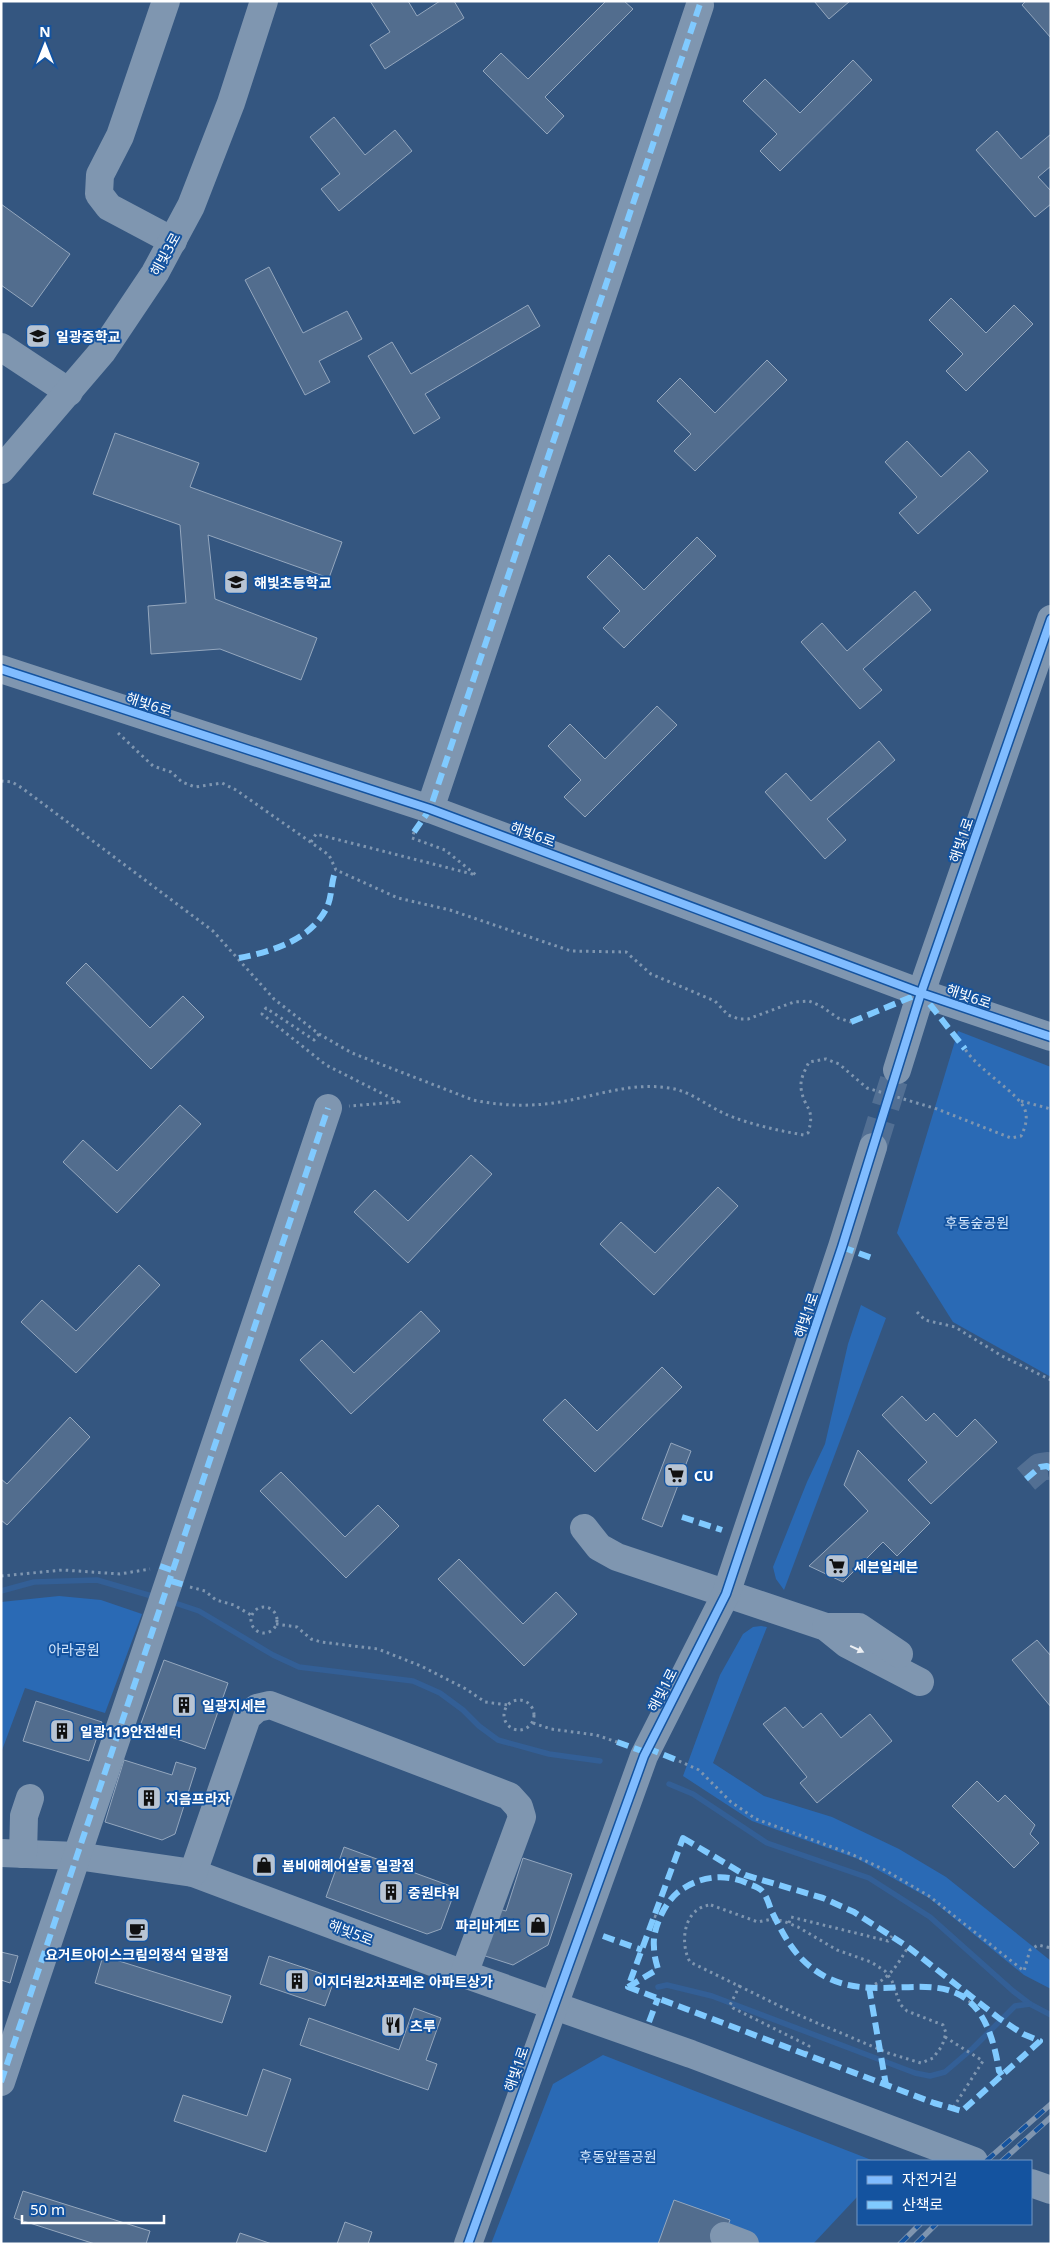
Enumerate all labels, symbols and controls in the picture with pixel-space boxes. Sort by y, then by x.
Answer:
north arrow [20,20,70,70]
text: N [39,22,51,41]
street label: 해빛3로 [145,229,185,279]
school or university icon: 일광중학교 [25,323,51,349]
place label: 일광중학교 [56,327,121,346]
school or university icon: 해빛초등학교 [223,569,249,595]
place label: 해빛초등학교 [254,573,331,592]
street label: 해빛6로 [124,688,174,720]
street label: 해빛1로 [944,815,978,865]
street label: 해빛6로 [508,817,558,851]
street label: 해빛6로 [944,979,994,1013]
park label: 후동숲공원 [945,1213,1009,1232]
street label: 해빛1로 [789,1290,823,1340]
supermarket icon: CU [663,1462,689,1488]
place label: CU [694,1466,714,1485]
supermarket icon: 세븐일레븐 [824,1553,850,1579]
place label: 세븐일레븐 [854,1557,919,1576]
park label: 아라공원 [48,1640,100,1659]
one-way arrow [850,1645,864,1653]
street label: 해빛1로 [643,1665,681,1715]
building icon: 일광지세븐 [171,1692,197,1718]
place label: 일광지세븐 [202,1696,267,1715]
building icon: 일광119안전센터 [49,1718,75,1744]
place label: 일광119안전센터 [80,1722,181,1741]
building icon: 지음프라자 [136,1785,162,1811]
place label: 지음프라자 [166,1789,231,1808]
shop icon: 봄비애헤어살롱 일광점 [251,1852,277,1878]
place label: 봄비애헤어살롱 일광점 [282,1856,414,1875]
building icon: 중원타워 [378,1879,404,1905]
place label: 중원타워 [408,1883,460,1902]
shop icon: 파리바게뜨 [525,1912,551,1938]
street label: 해빛5로 [326,1915,376,1949]
place label: 파리바게뜨 [456,1916,520,1935]
cafe icon: 요거트아이스크림의정석 일광점 [124,1917,150,1943]
place label: 요거트아이스크림의정석 일광점 [45,1945,229,1964]
building icon: 이지더원2차포레온 아파트상가 [284,1968,310,1994]
place label: 이지더원2차포레온 아파트상가 [314,1972,493,1991]
restaurant icon: 츠루 [380,2012,406,2038]
place label: 츠루 [410,2016,436,2035]
street label: 해빛1로 [499,2044,533,2094]
park label: 후동앞뜰공원 [579,2147,657,2166]
legend [857,2160,1032,2225]
text: 자전거길 [902,2169,957,2189]
scale bar [22,2192,165,2224]
text: 산책로 [902,2194,943,2214]
text: 50 m [30,2199,65,2219]

